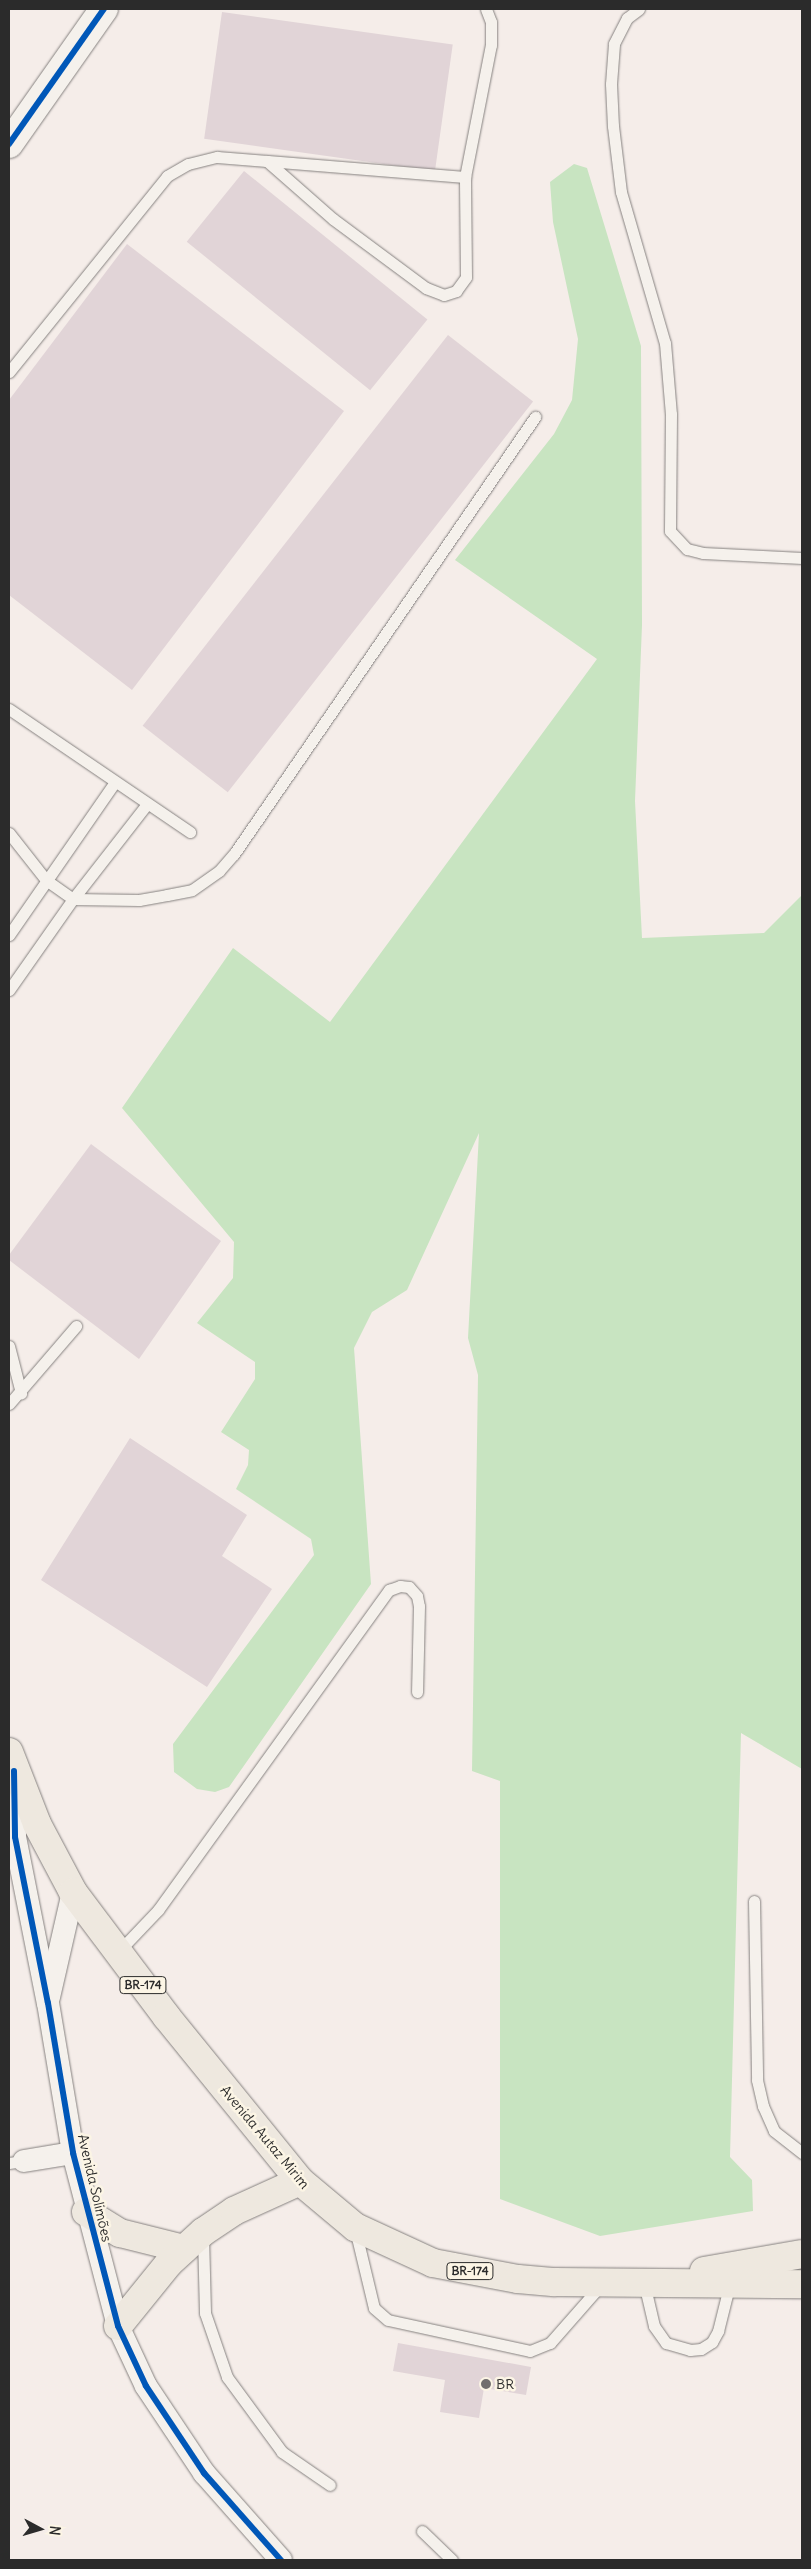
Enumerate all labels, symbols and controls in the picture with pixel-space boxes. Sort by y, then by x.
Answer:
road number: BR-174 [119,1976,167,1994]
street label: Avenida Autaz Mirim [217,2082,313,2192]
street label: Avenida Solimões [74,2133,116,2243]
road number: BR-174 [446,2262,494,2280]
place label: BR [496,2376,514,2392]
marker: BR [480,2378,492,2390]
north arrow [15,2504,65,2554]
text: N [45,2525,64,2536]

